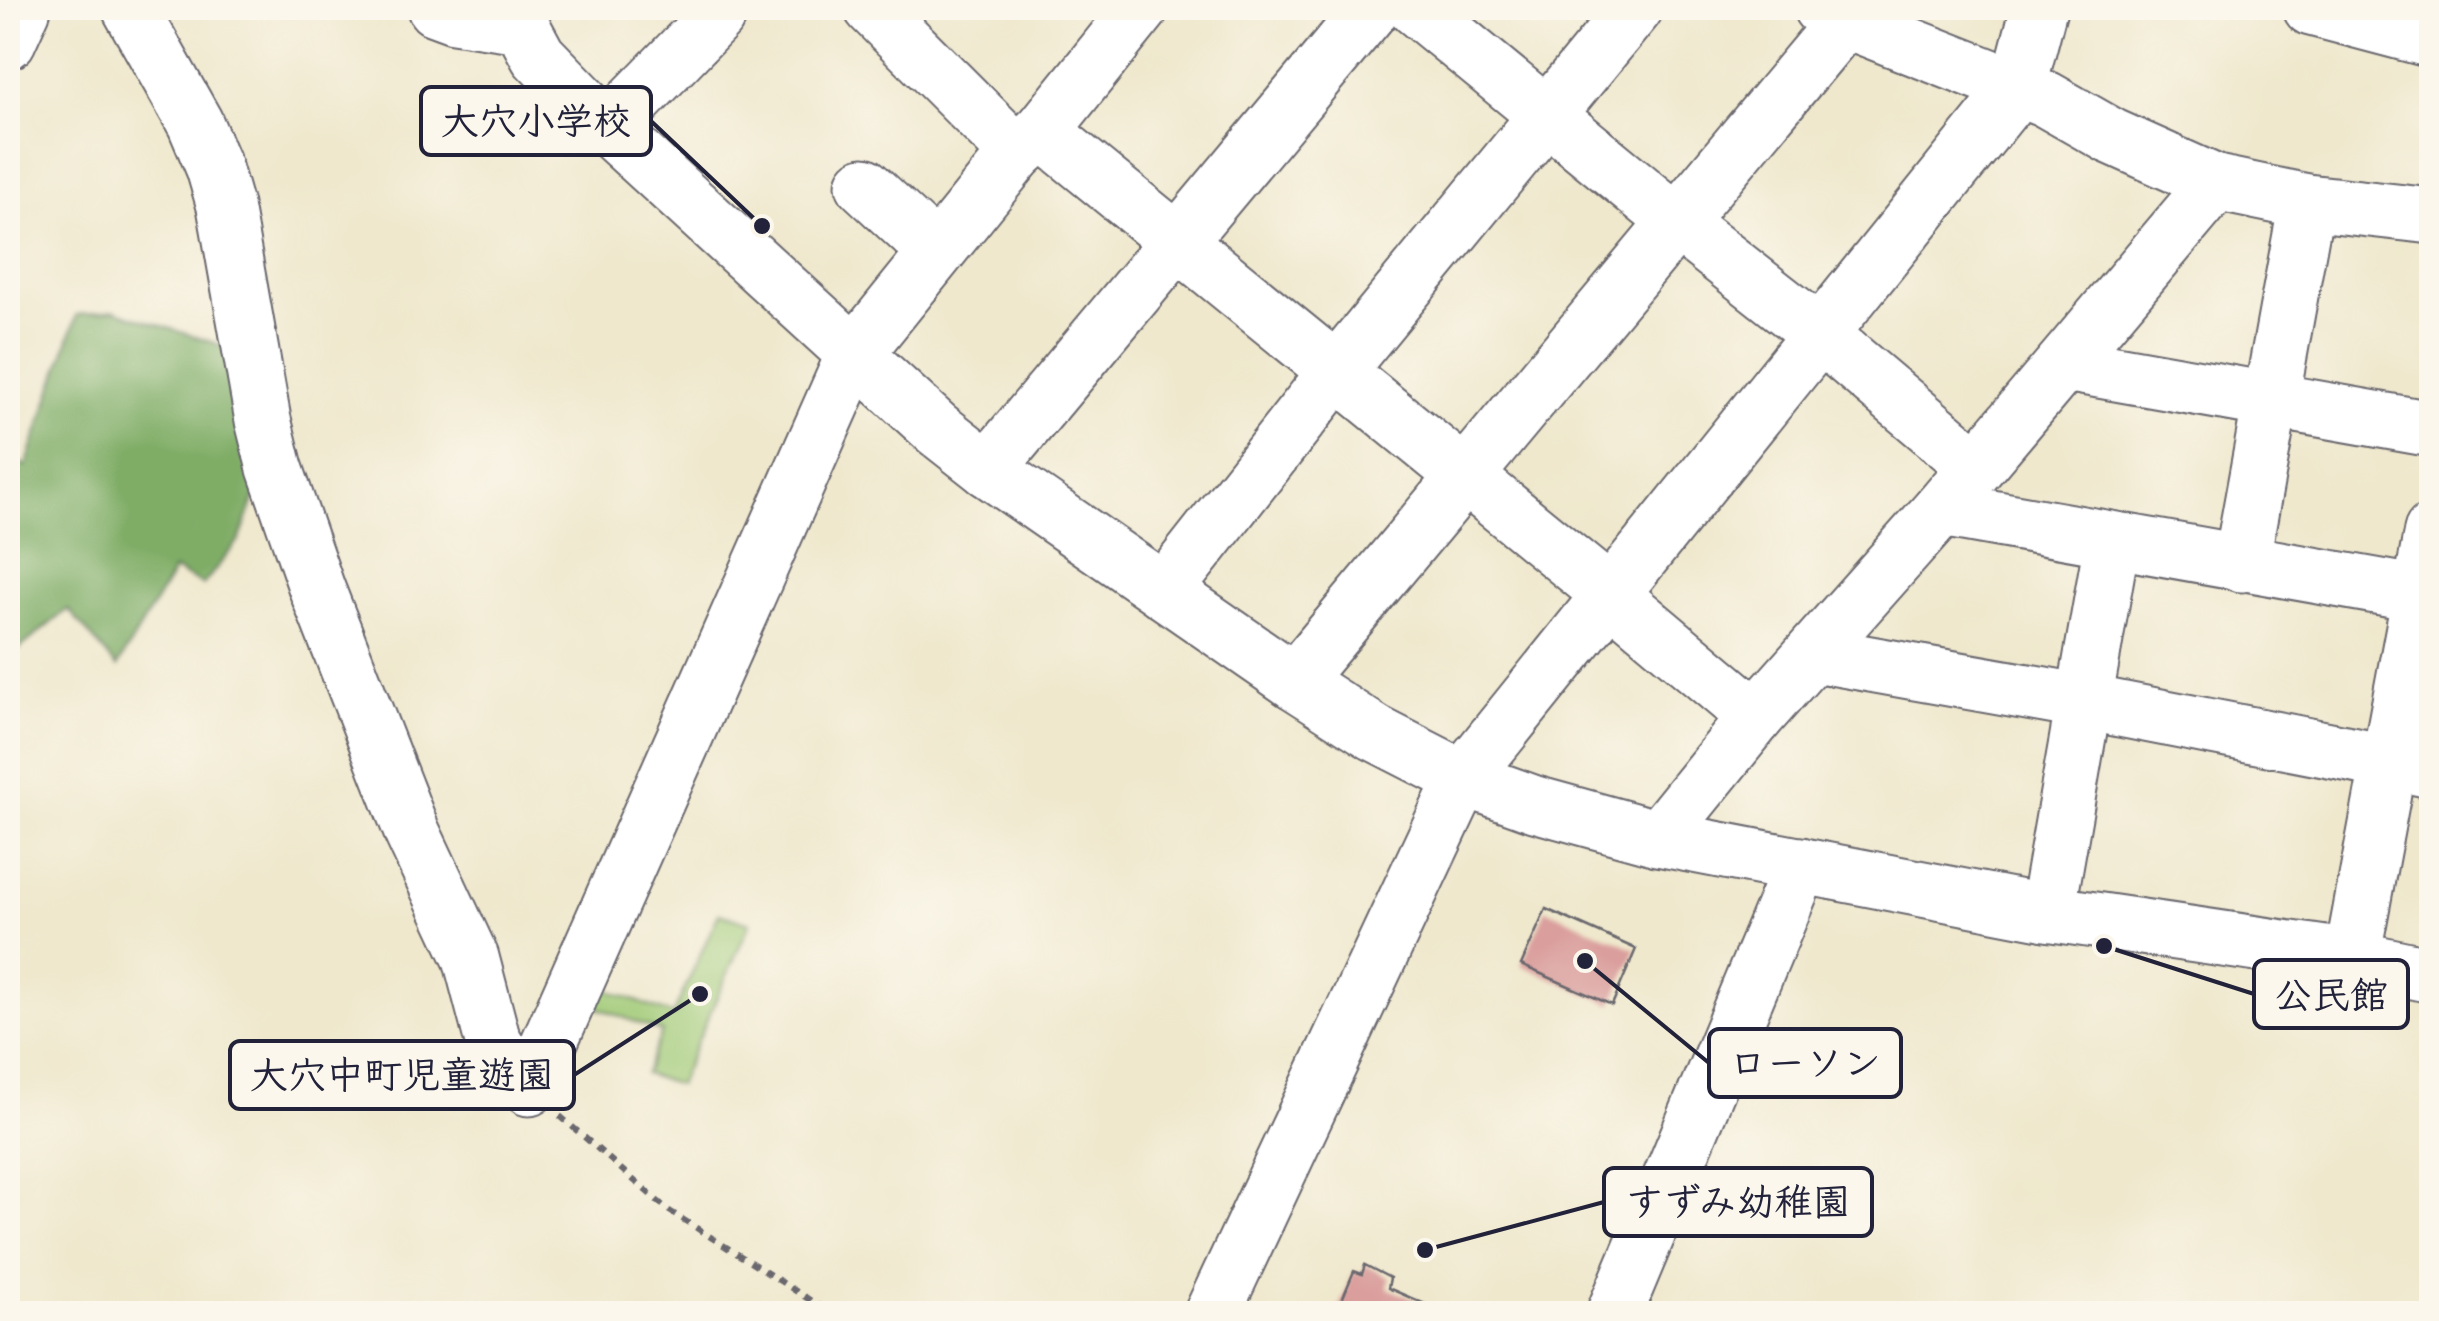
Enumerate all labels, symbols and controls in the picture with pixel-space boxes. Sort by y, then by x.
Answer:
callout: 大穴小学校 [421,87,651,155]
text: 大穴小学校 [441,100,631,144]
callout: 公民館 [2254,960,2408,1028]
text: 公民館 [2274,974,2388,1018]
callout: ローソン [1709,1029,1901,1097]
callout: 大穴中町児童遊園 [230,1041,574,1109]
text: ローソン [1729,1042,1881,1086]
text: 大穴中町児童遊園 [250,1054,554,1098]
callout: すずみ幼稚園 [1604,1168,1872,1236]
text: すずみ幼稚園 [1626,1181,1850,1225]

